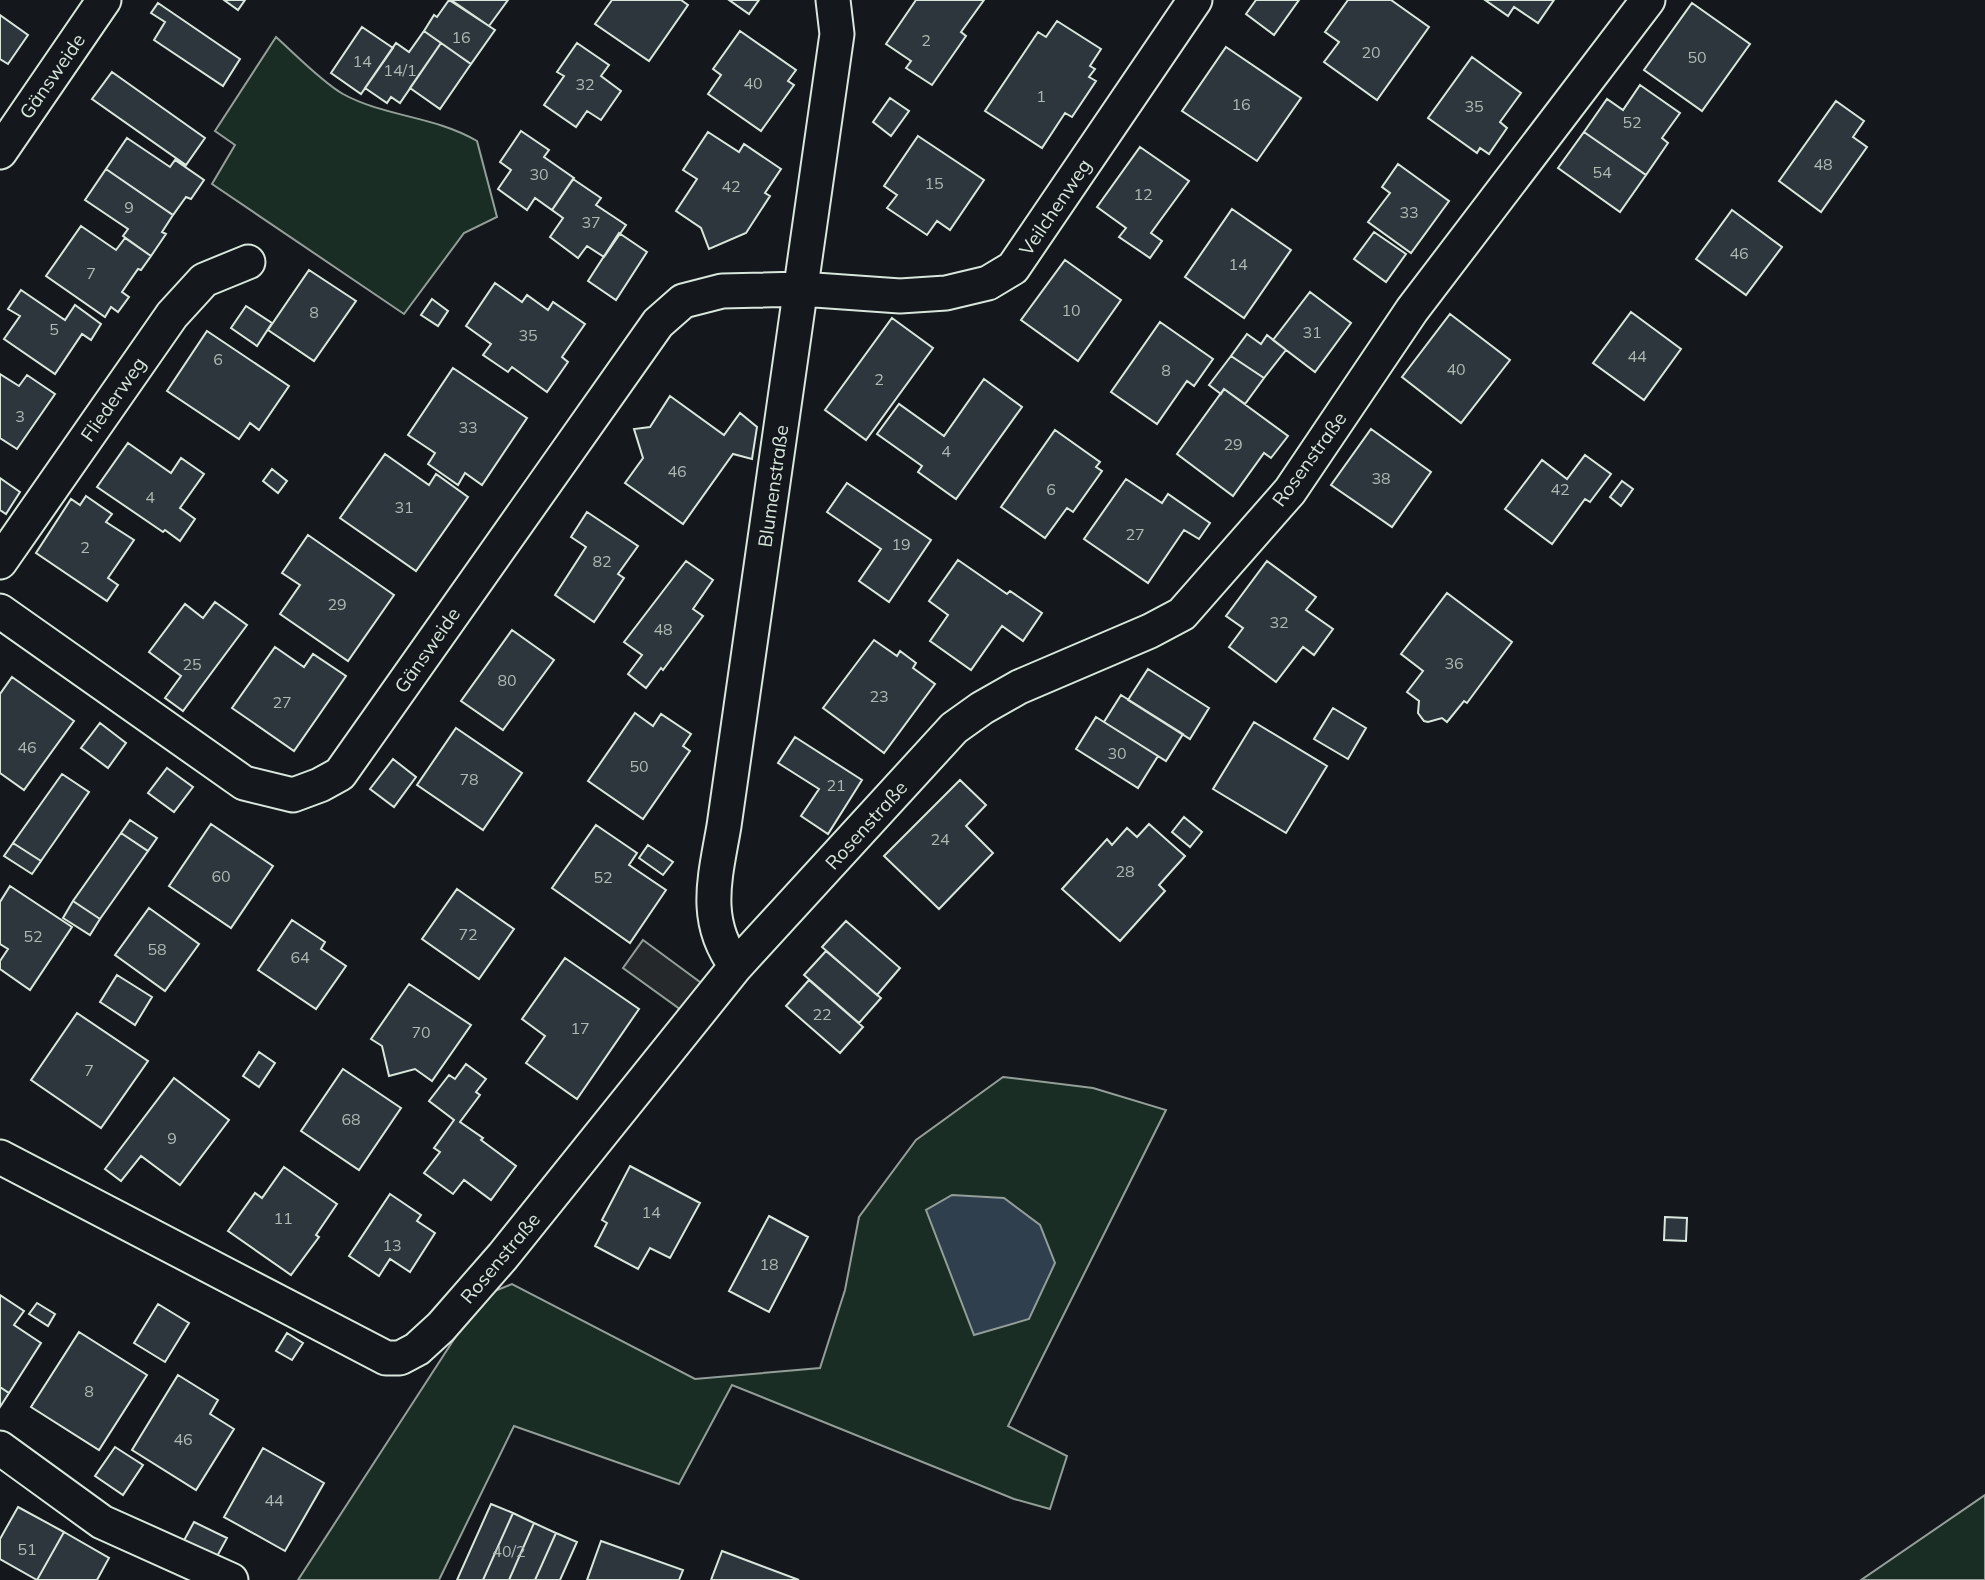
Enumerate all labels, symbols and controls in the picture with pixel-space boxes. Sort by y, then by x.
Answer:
house number: 16 [451,27,471,47]
street label: Gänsweide [14,29,90,123]
house number: 2 [921,30,931,50]
house number: 20 [1361,42,1381,62]
house number: 50 [1687,47,1707,67]
house number: 14 [352,51,372,71]
house number: 14/1 [383,60,417,80]
house number: 40 [743,73,763,93]
house number: 32 [575,74,595,94]
house number: 1 [1036,86,1046,106]
house number: 16 [1231,94,1251,114]
house number: 35 [1464,96,1484,116]
house number: 52 [1622,112,1642,132]
street label: Veilchenweg [1014,154,1096,260]
house number: 48 [1813,154,1833,174]
house number: 54 [1592,162,1612,182]
house number: 30 [529,164,549,184]
house number: 15 [924,173,944,193]
house number: 42 [721,176,741,196]
house number: 12 [1133,184,1153,204]
house number: 9 [124,197,134,217]
house number: 33 [1399,202,1419,222]
house number: 37 [581,212,601,232]
house number: 46 [1729,243,1749,263]
house number: 14 [1228,254,1248,274]
house number: 7 [86,263,96,283]
house number: 10 [1061,300,1081,320]
house number: 8 [309,302,319,322]
house number: 5 [49,319,59,339]
house number: 31 [1302,322,1322,342]
house number: 35 [518,325,538,345]
house number: 44 [1627,346,1647,366]
house number: 6 [213,349,223,369]
street label: Fliederweg [75,352,151,446]
house number: 40 [1446,359,1466,379]
house number: 8 [1161,360,1171,380]
house number: 2 [874,369,884,389]
house number: 3 [15,406,25,426]
street label: Rosenstraße [1267,407,1351,511]
house number: 33 [458,417,478,437]
street label: Blumenstraße [753,423,793,549]
house number: 29 [1223,434,1243,454]
house number: 4 [941,441,951,461]
house number: 46 [667,461,687,481]
house number: 38 [1371,468,1391,488]
house number: 6 [1046,479,1056,499]
house number: 42 [1550,479,1570,499]
house number: 4 [145,487,155,507]
house number: 31 [394,497,414,517]
house number: 27 [1125,524,1145,544]
house number: 19 [891,534,911,554]
house number: 2 [80,537,90,557]
house number: 82 [592,551,612,571]
house number: 29 [327,594,347,614]
street label: Gänsweide [389,603,465,697]
house number: 32 [1269,612,1289,632]
house number: 48 [653,619,673,639]
house number: 36 [1444,653,1464,673]
house number: 25 [182,654,202,674]
house number: 80 [497,670,517,690]
house number: 23 [869,686,889,706]
house number: 27 [272,692,292,712]
house number: 46 [17,737,37,757]
house number: 30 [1107,743,1127,763]
house number: 50 [629,756,649,776]
house number: 78 [459,769,479,789]
house number: 21 [826,775,846,795]
street label: Rosenstraße [820,776,912,874]
house number: 24 [930,829,950,849]
house number: 28 [1115,861,1135,881]
house number: 60 [211,866,231,886]
house number: 52 [593,867,613,887]
house number: 72 [458,924,478,944]
house number: 52 [23,926,43,946]
house number: 58 [147,939,167,959]
house number: 64 [290,947,310,967]
house number: 22 [812,1004,832,1024]
house number: 17 [570,1018,590,1038]
house number: 70 [411,1022,431,1042]
house number: 7 [84,1060,94,1080]
house number: 68 [341,1109,361,1129]
house number: 9 [167,1128,177,1148]
house number: 14 [641,1202,661,1222]
house number: 11 [273,1208,293,1228]
street label: Rosenstraße [455,1208,545,1308]
house number: 13 [382,1235,402,1255]
house number: 18 [759,1254,779,1274]
house number: 8 [84,1381,94,1401]
house number: 46 [173,1429,193,1449]
house number: 44 [264,1490,284,1510]
house number: 51 [17,1539,37,1559]
house number: 40/2 [492,1541,526,1561]

